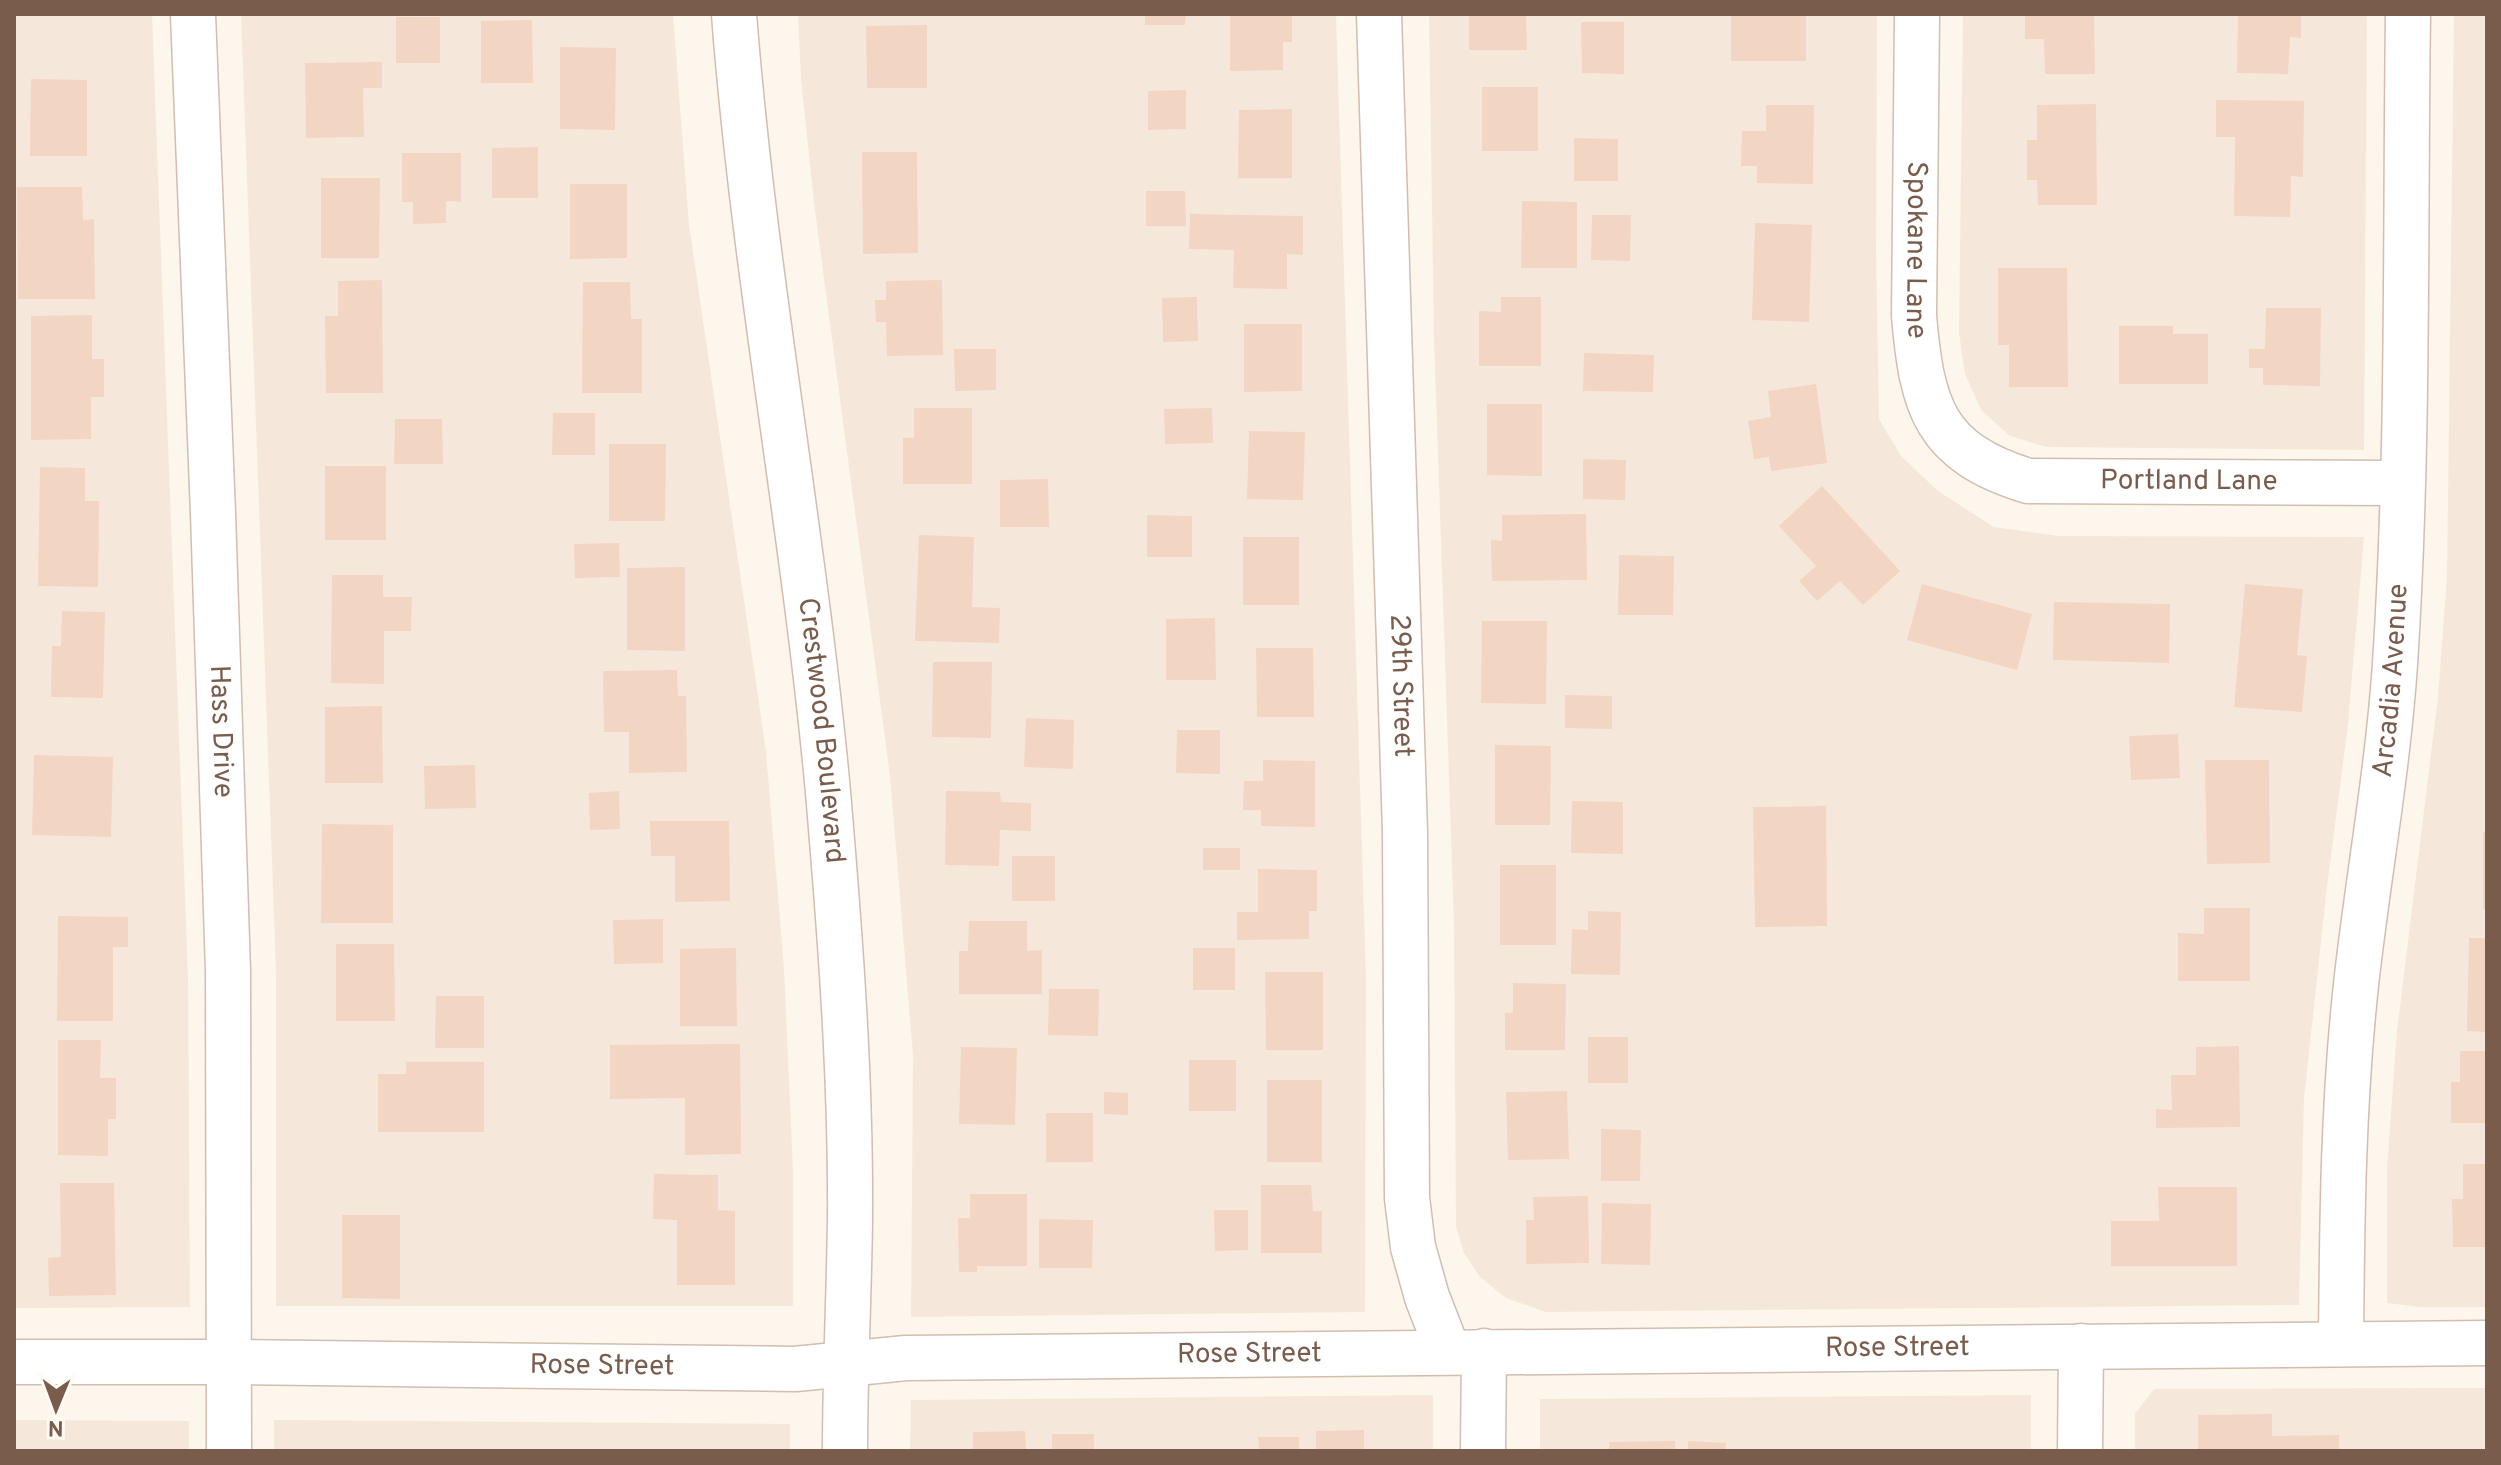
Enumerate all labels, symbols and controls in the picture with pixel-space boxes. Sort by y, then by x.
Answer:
street label: Spokane Lane [1896,161,1934,341]
street label: Portland Lane [2100,463,2278,500]
street label: Arcadia Avenue [2366,583,2417,780]
street label: Crestwood Boulevard [788,596,852,865]
street label: 29th Street [1380,613,1421,758]
street label: Hass Drive [200,665,240,798]
street label: Rose Street [1825,1330,1970,1367]
street label: Rose Street [1177,1336,1322,1373]
street label: Rose Street [529,1348,675,1386]
north arrow [16,1369,96,1449]
text: N [48,1413,64,1440]

